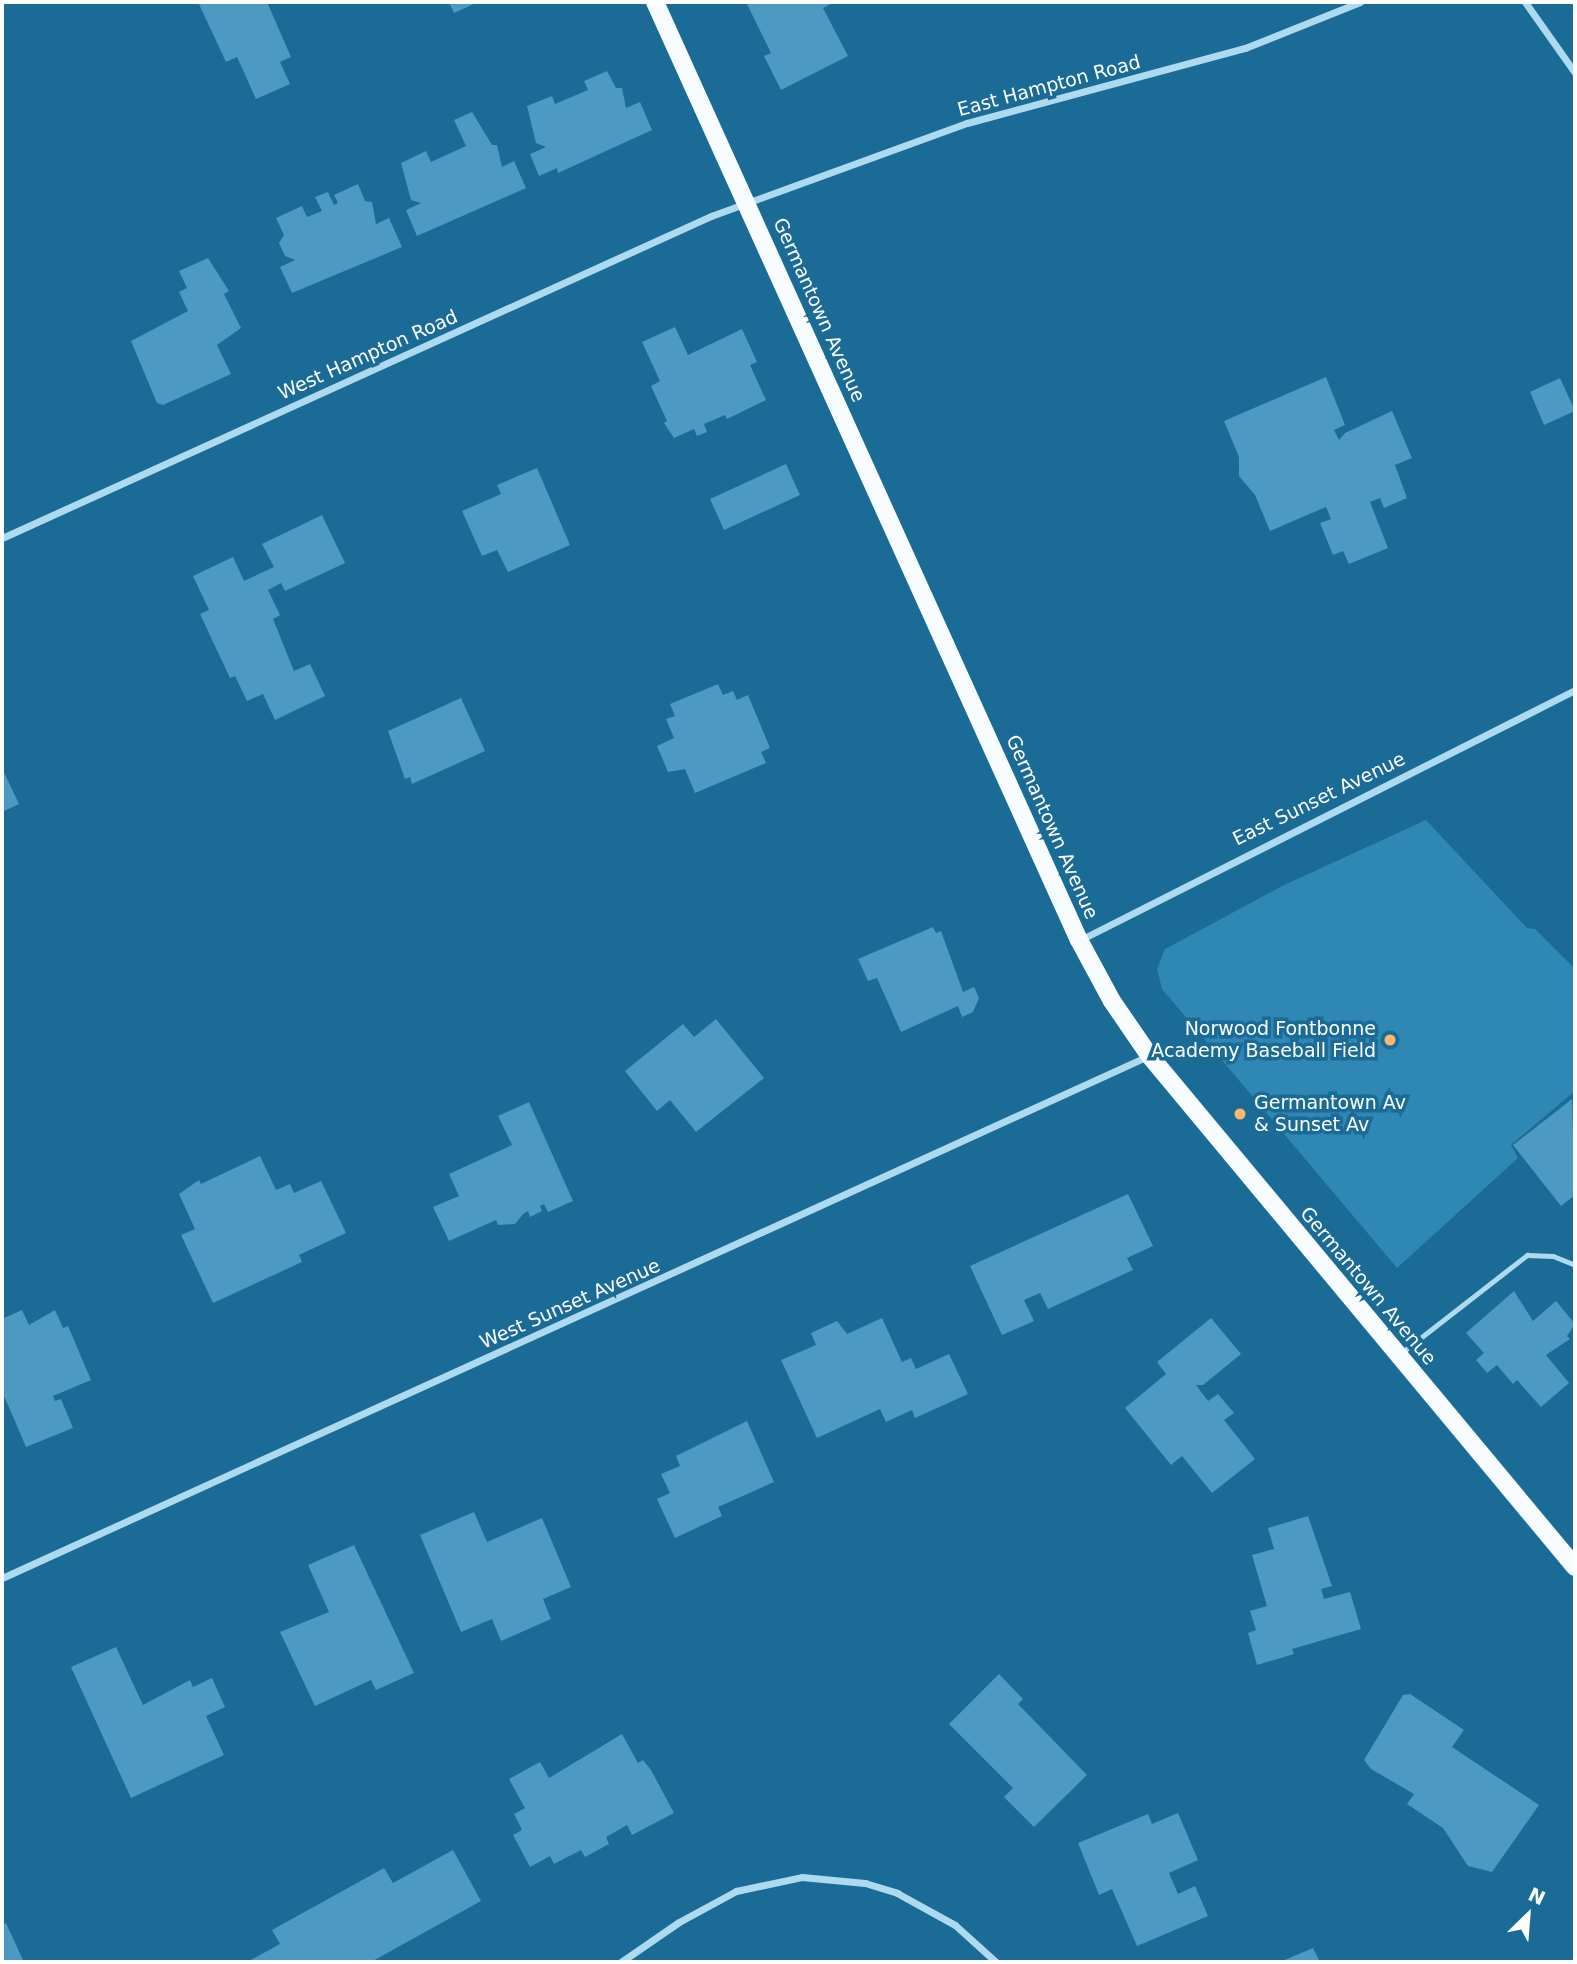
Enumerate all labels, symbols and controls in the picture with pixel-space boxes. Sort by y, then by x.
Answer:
street label: East Hampton Road [955,51,1143,121]
street label: Germantown Avenue [768,214,870,406]
street label: West Hampton Road [275,305,461,405]
street label: Germantown Avenue [1001,731,1103,923]
street label: East Sunset Avenue [1229,747,1409,851]
place label: Norwood Fontbonne Academy Baseball Field [1151,1018,1376,1062]
marker: Norwood Fontbonne Academy Baseball Field [1382,1032,1398,1048]
place label: Germantown Av & Sunset Av [1254,1092,1406,1136]
marker: Germantown Av & Sunset Av [1232,1106,1248,1122]
street label: Germantown Avenue [1295,1202,1441,1370]
street label: West Sunset Avenue [476,1254,664,1354]
north arrow [1493,1880,1563,1950]
text: N [1525,1883,1549,1909]

